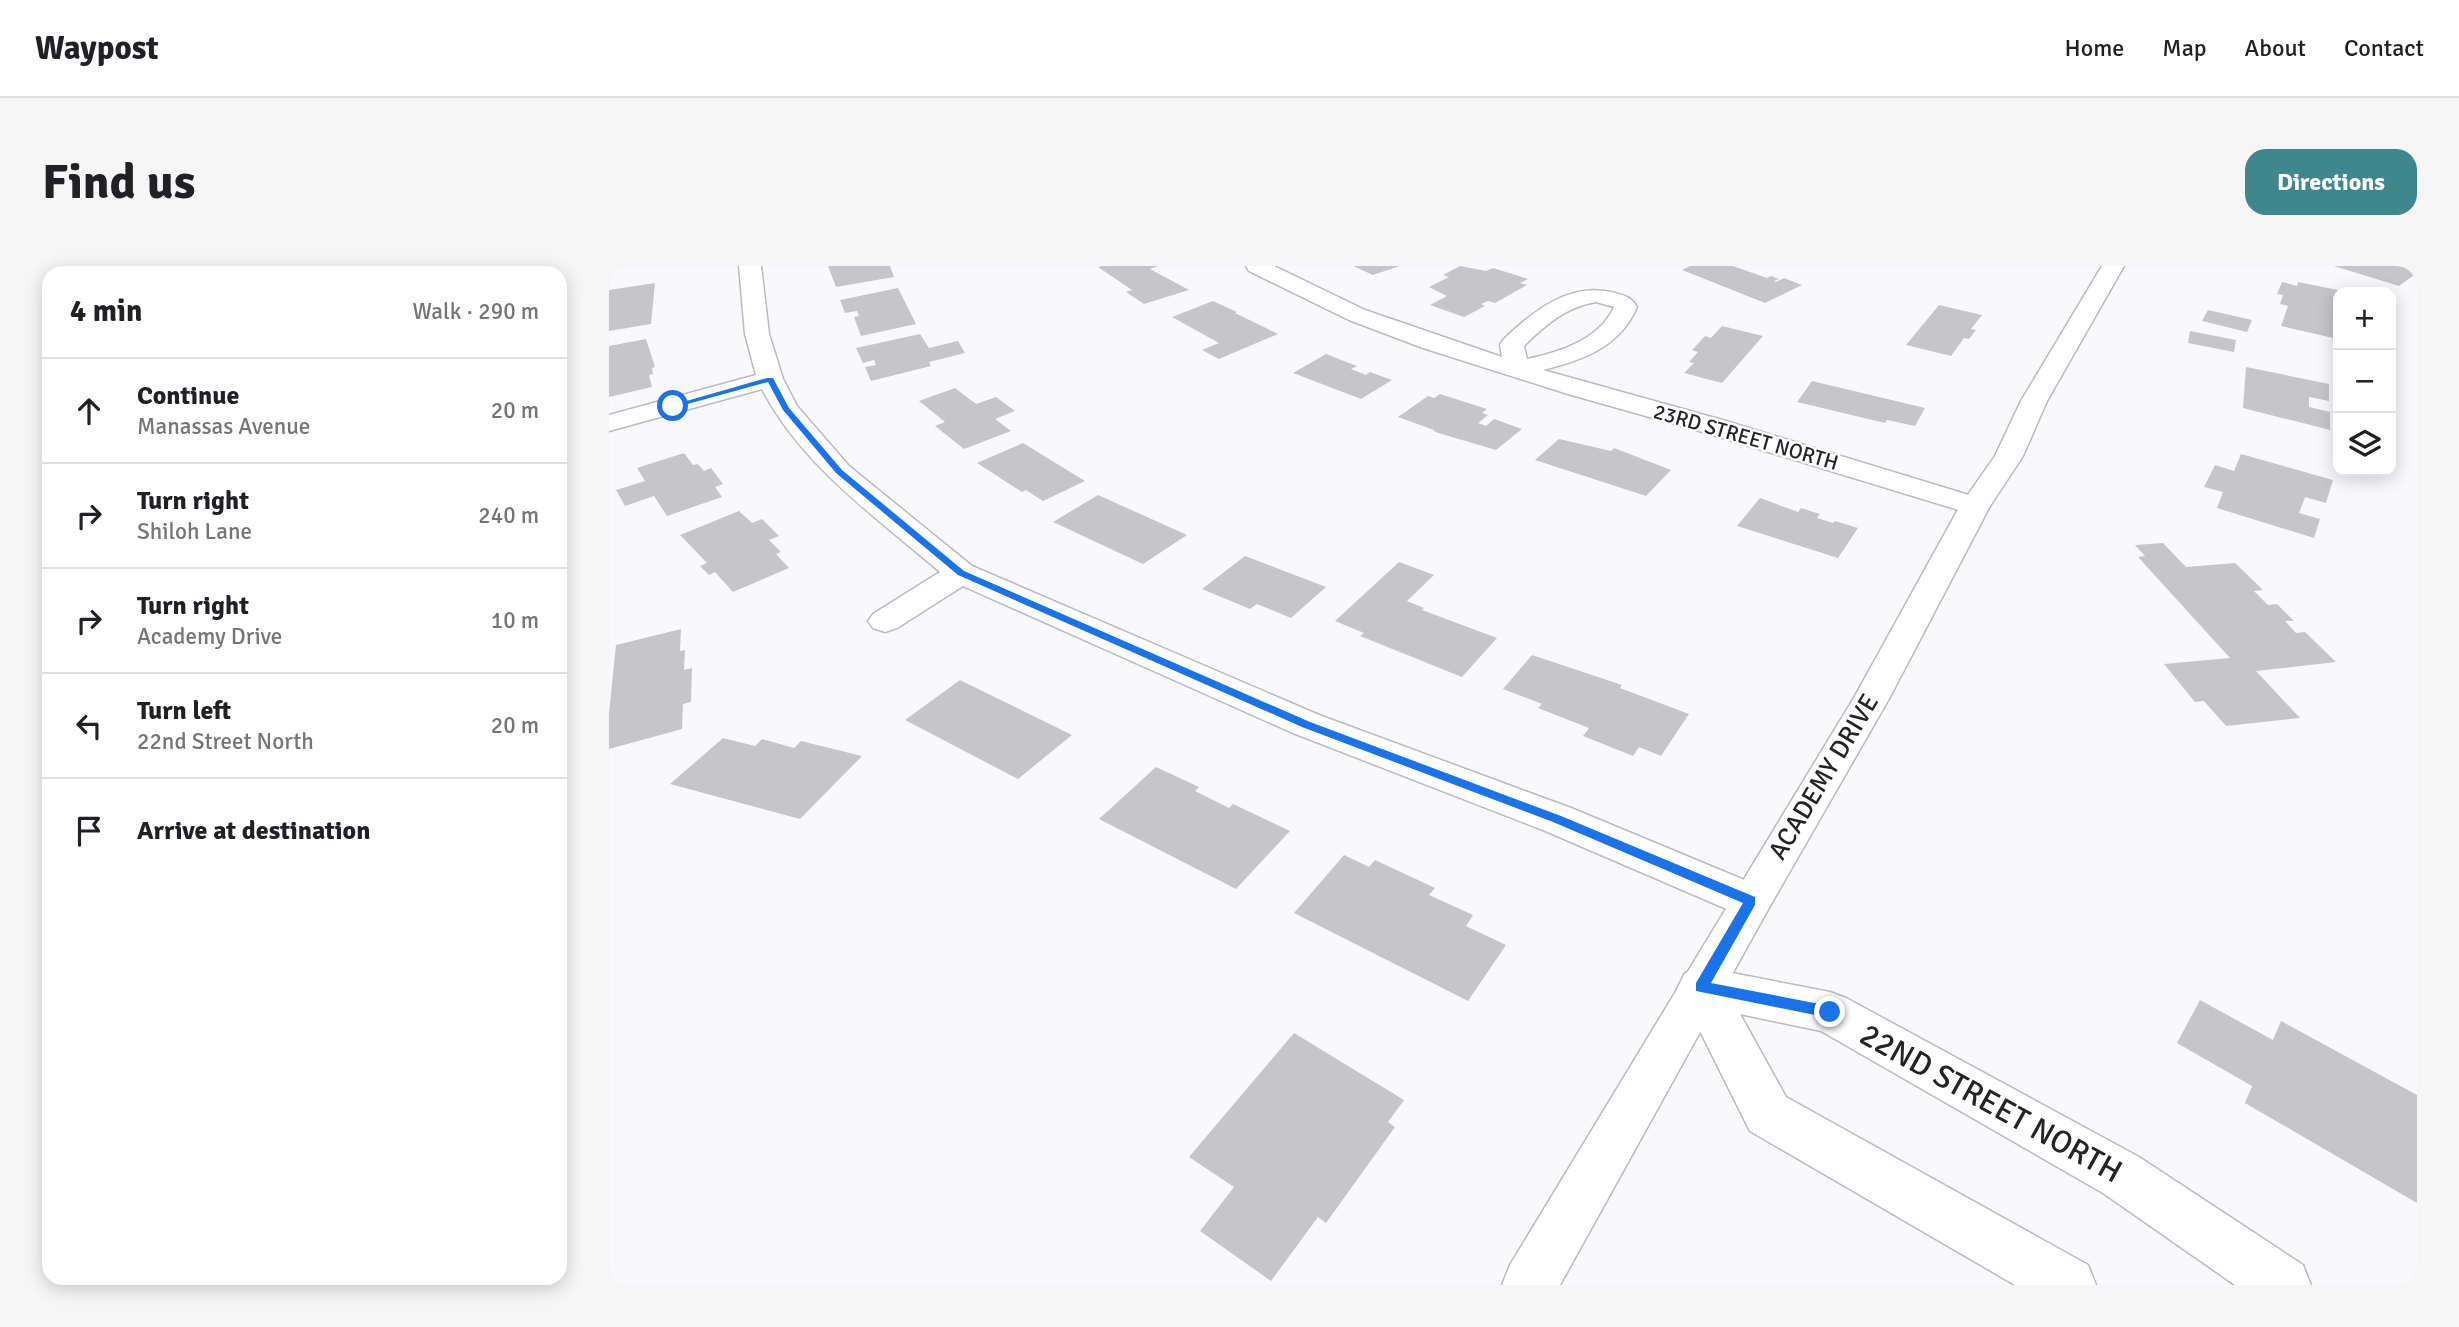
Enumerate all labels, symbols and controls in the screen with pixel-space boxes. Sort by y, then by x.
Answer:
text: Waypost [35,28,159,69]
text: Home [2064,33,2124,63]
text: Map [2162,33,2207,63]
text: About [2245,33,2306,63]
text: Contact [2344,33,2424,63]
button: Directions [2245,149,2417,215]
text: Find us [42,152,195,212]
map controls [2333,287,2396,476]
button: + [2333,287,2396,350]
text: 4 min [70,293,142,330]
text: Walk · 290 m [413,297,539,326]
button: − [2333,350,2396,413]
text: Continue [137,380,239,412]
route start [657,390,688,421]
icon: ahead [70,392,108,430]
text: 20 m [491,396,539,425]
street label: 23RD STREET NORTH [1651,398,1841,476]
text: Manassas Avenue [137,412,310,441]
button: layers [2333,413,2396,476]
text: Turn right [137,485,249,517]
icon: right [70,497,108,535]
text: 240 m [478,501,539,530]
text: Shiloh Lane [137,517,252,546]
text: Turn right [137,590,249,622]
icon: right [70,602,108,640]
text: 10 m [491,606,539,635]
text: Academy Drive [137,622,282,651]
street label: ACADEMY DRIVE [1762,688,1886,866]
text: Turn left [137,695,231,727]
icon: left [70,707,108,745]
text: 20 m [491,711,539,740]
text: 22nd Street North [137,727,314,756]
icon: arrive [70,812,108,850]
text: Arrive at destination [137,815,370,847]
route end [1814,996,1845,1027]
street label: 22ND STREET NORTH [1853,1015,2129,1191]

